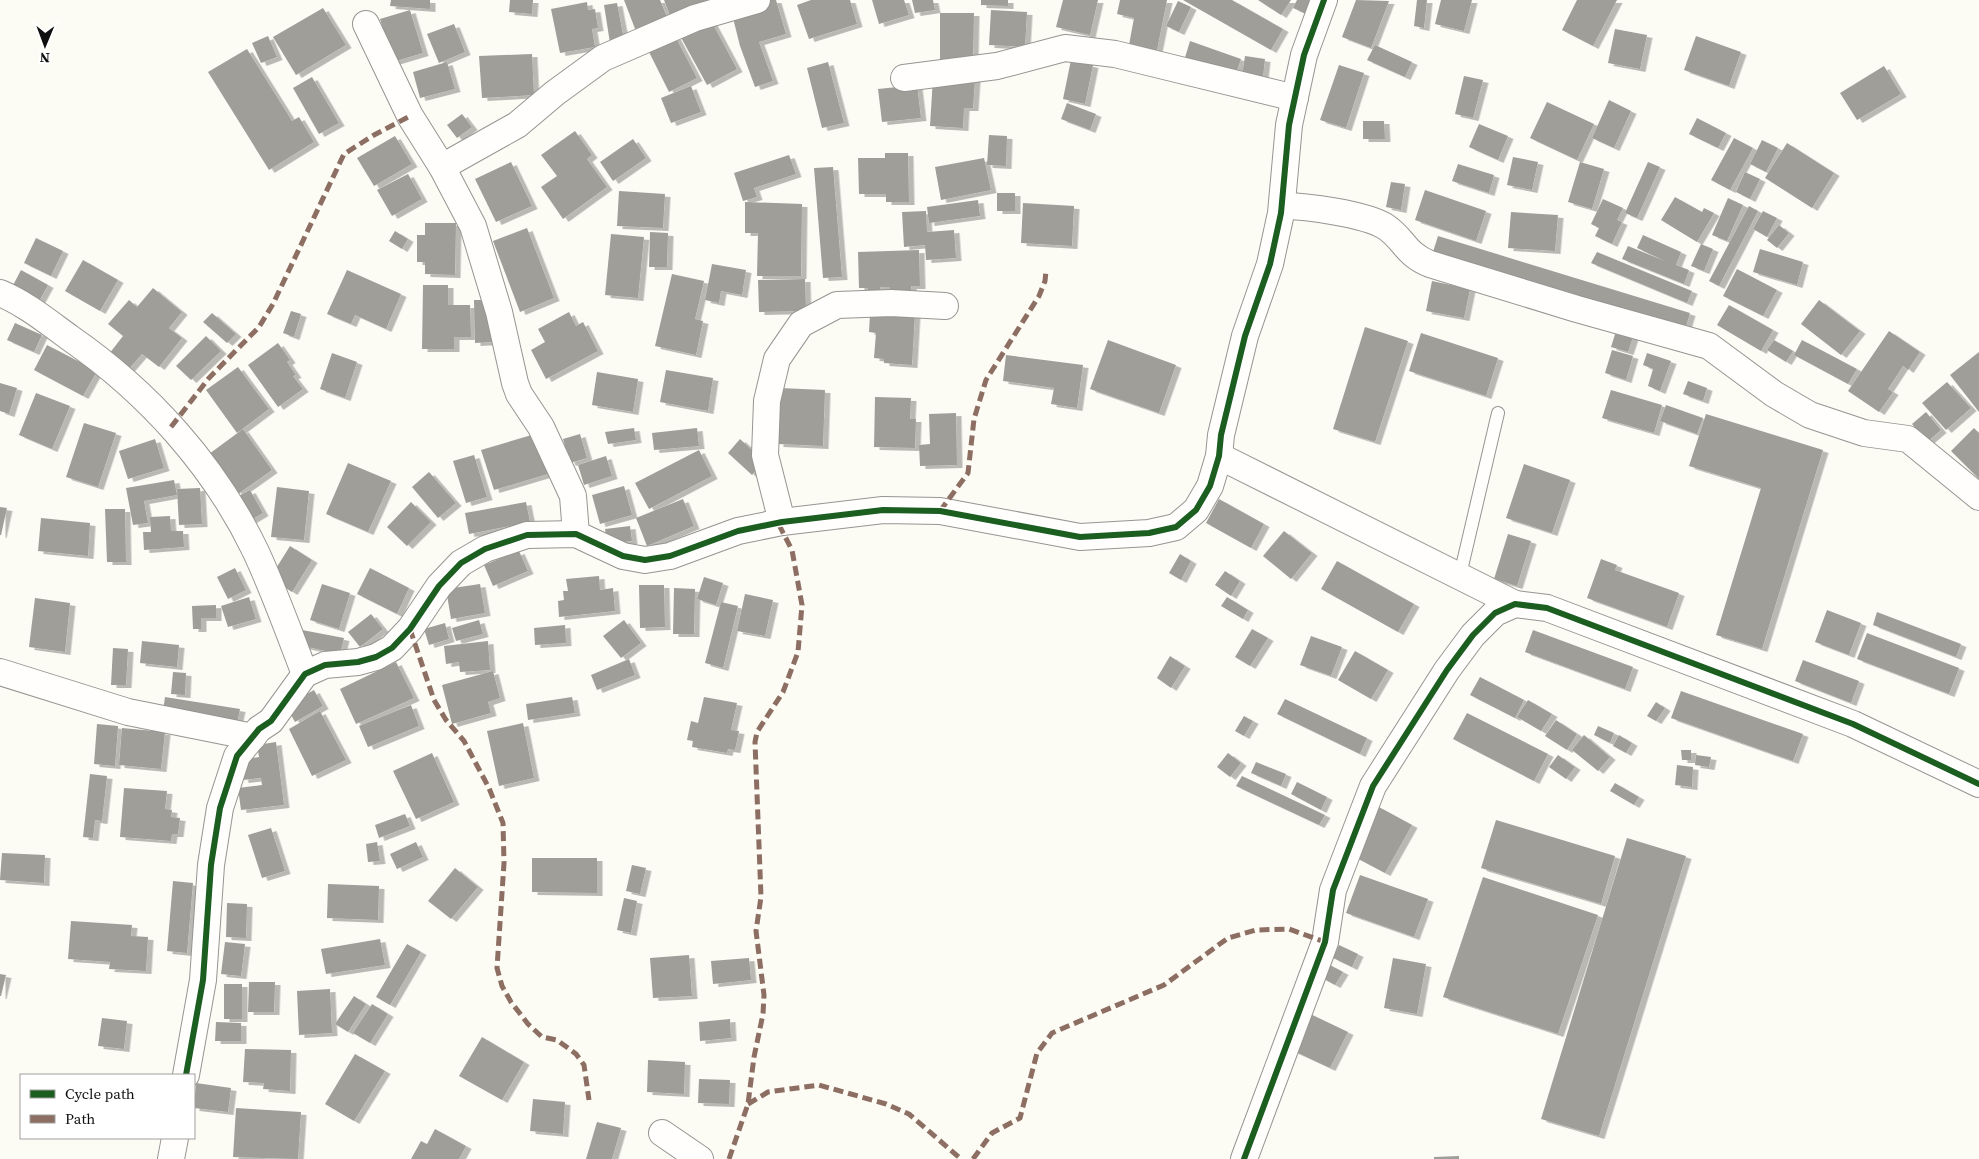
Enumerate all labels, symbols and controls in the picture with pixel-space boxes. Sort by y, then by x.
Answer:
north arrow [20,20,70,70]
text: N [39,48,50,68]
legend [20,1074,195,1139]
text: Cycle path [65,1083,135,1104]
text: Path [65,1108,95,1129]

